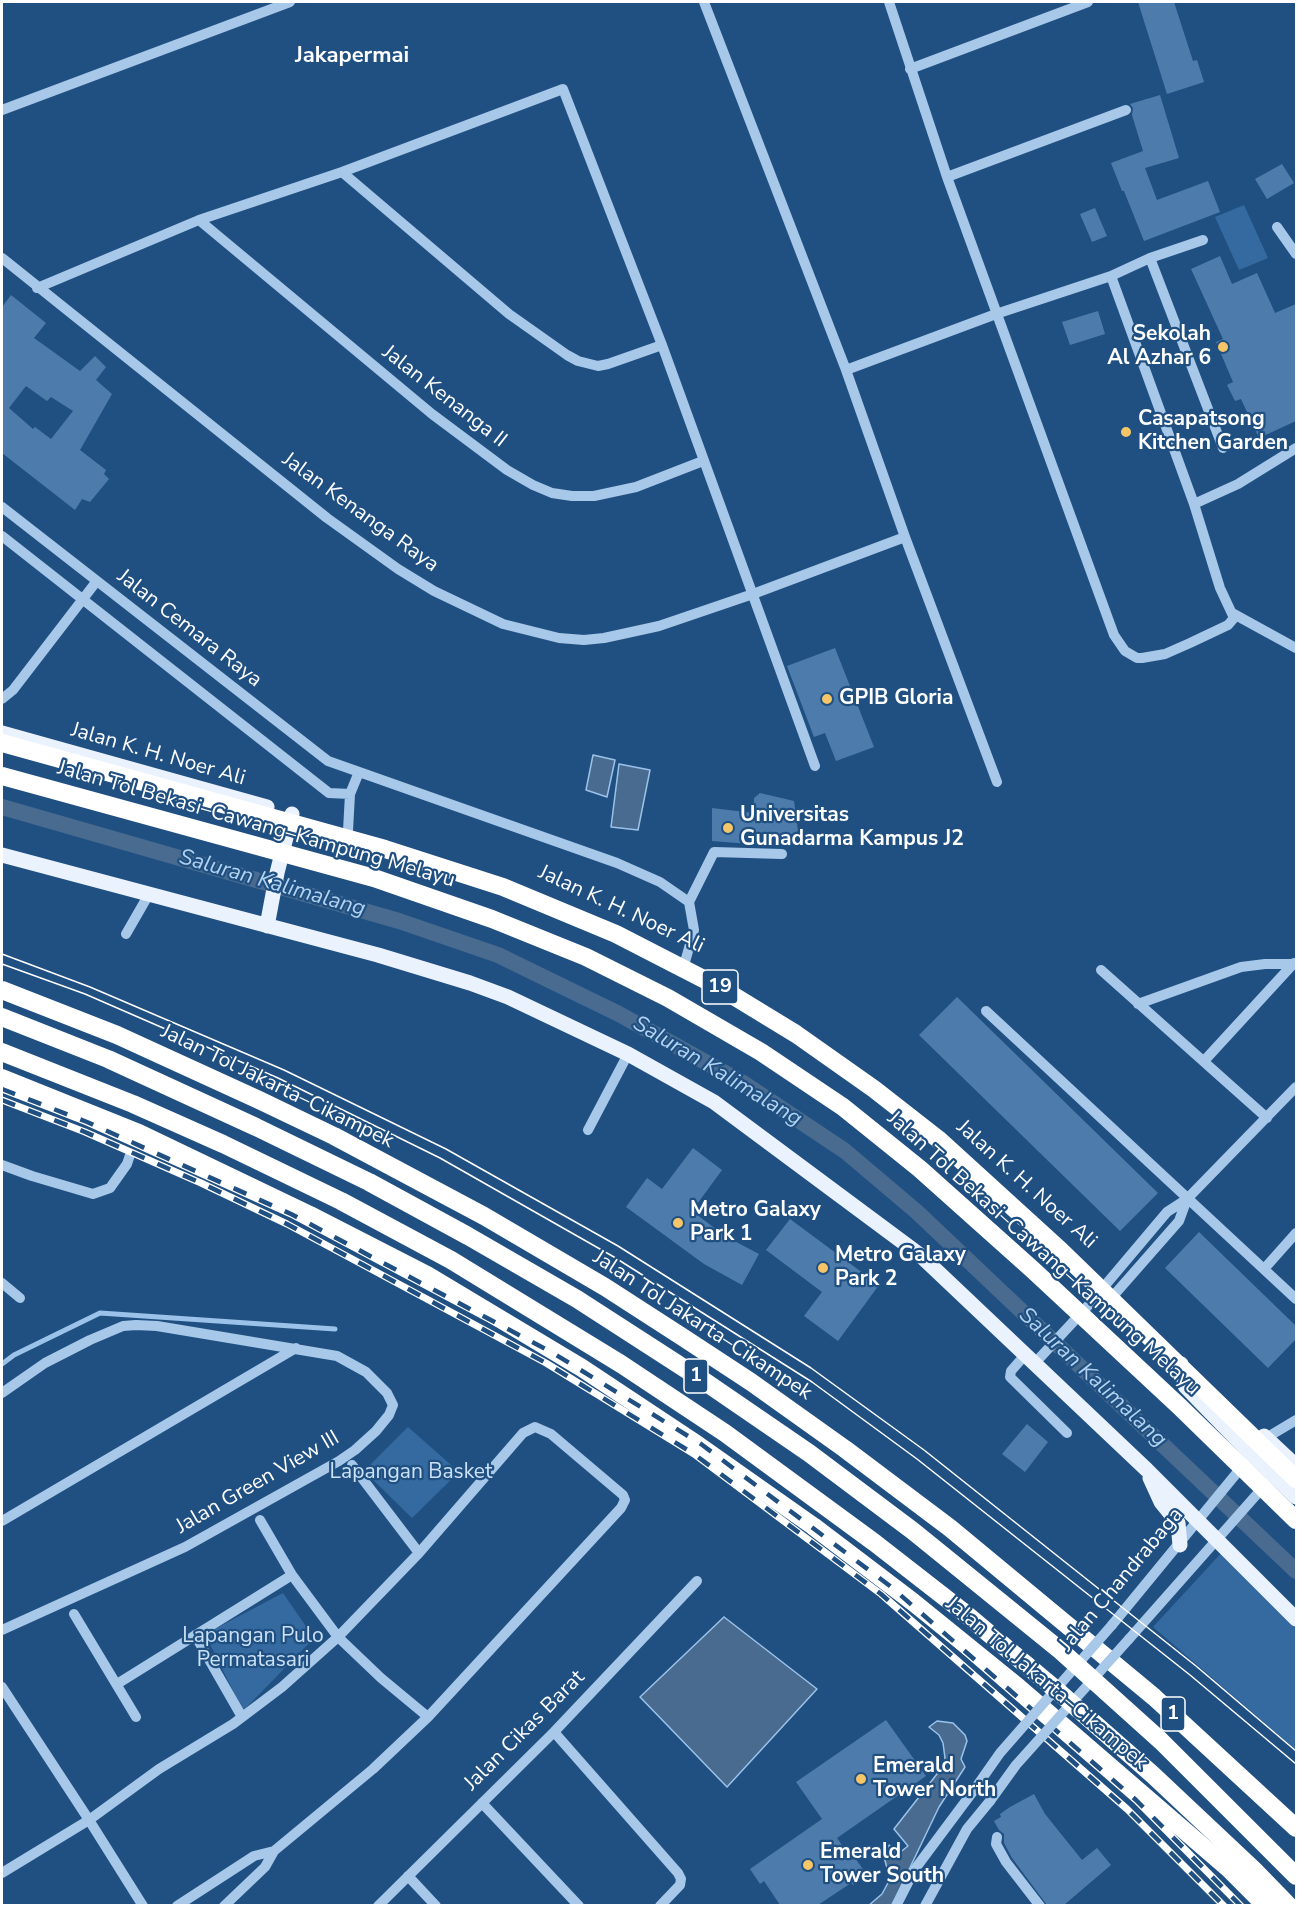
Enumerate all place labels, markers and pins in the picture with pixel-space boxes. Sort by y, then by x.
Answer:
place label: Sekolah Al Azhar 6 [1107,322,1211,372]
marker: Sekolah Al Azhar 6 [1216,340,1230,354]
place label: Casapatsong Kitchen Garden [1138,407,1288,457]
marker: Casapatsong Kitchen Garden [1119,425,1133,439]
place label: GPIB Gloria [839,686,953,712]
marker: GPIB Gloria [820,692,834,706]
place label: Universitas Gunadarma Kampus J2 [740,803,964,853]
marker: Universitas Gunadarma Kampus J2 [721,821,735,835]
place label: Metro Galaxy Park 1 [690,1198,821,1248]
marker: Metro Galaxy Park 1 [671,1216,685,1230]
place label: Metro Galaxy Park 2 [835,1243,966,1293]
marker: Metro Galaxy Park 2 [816,1261,830,1275]
place label: Emerald Tower North [873,1754,996,1804]
marker: Emerald Tower North [854,1772,868,1786]
place label: Emerald Tower South [820,1840,944,1890]
marker: Emerald Tower South [801,1858,815,1872]

